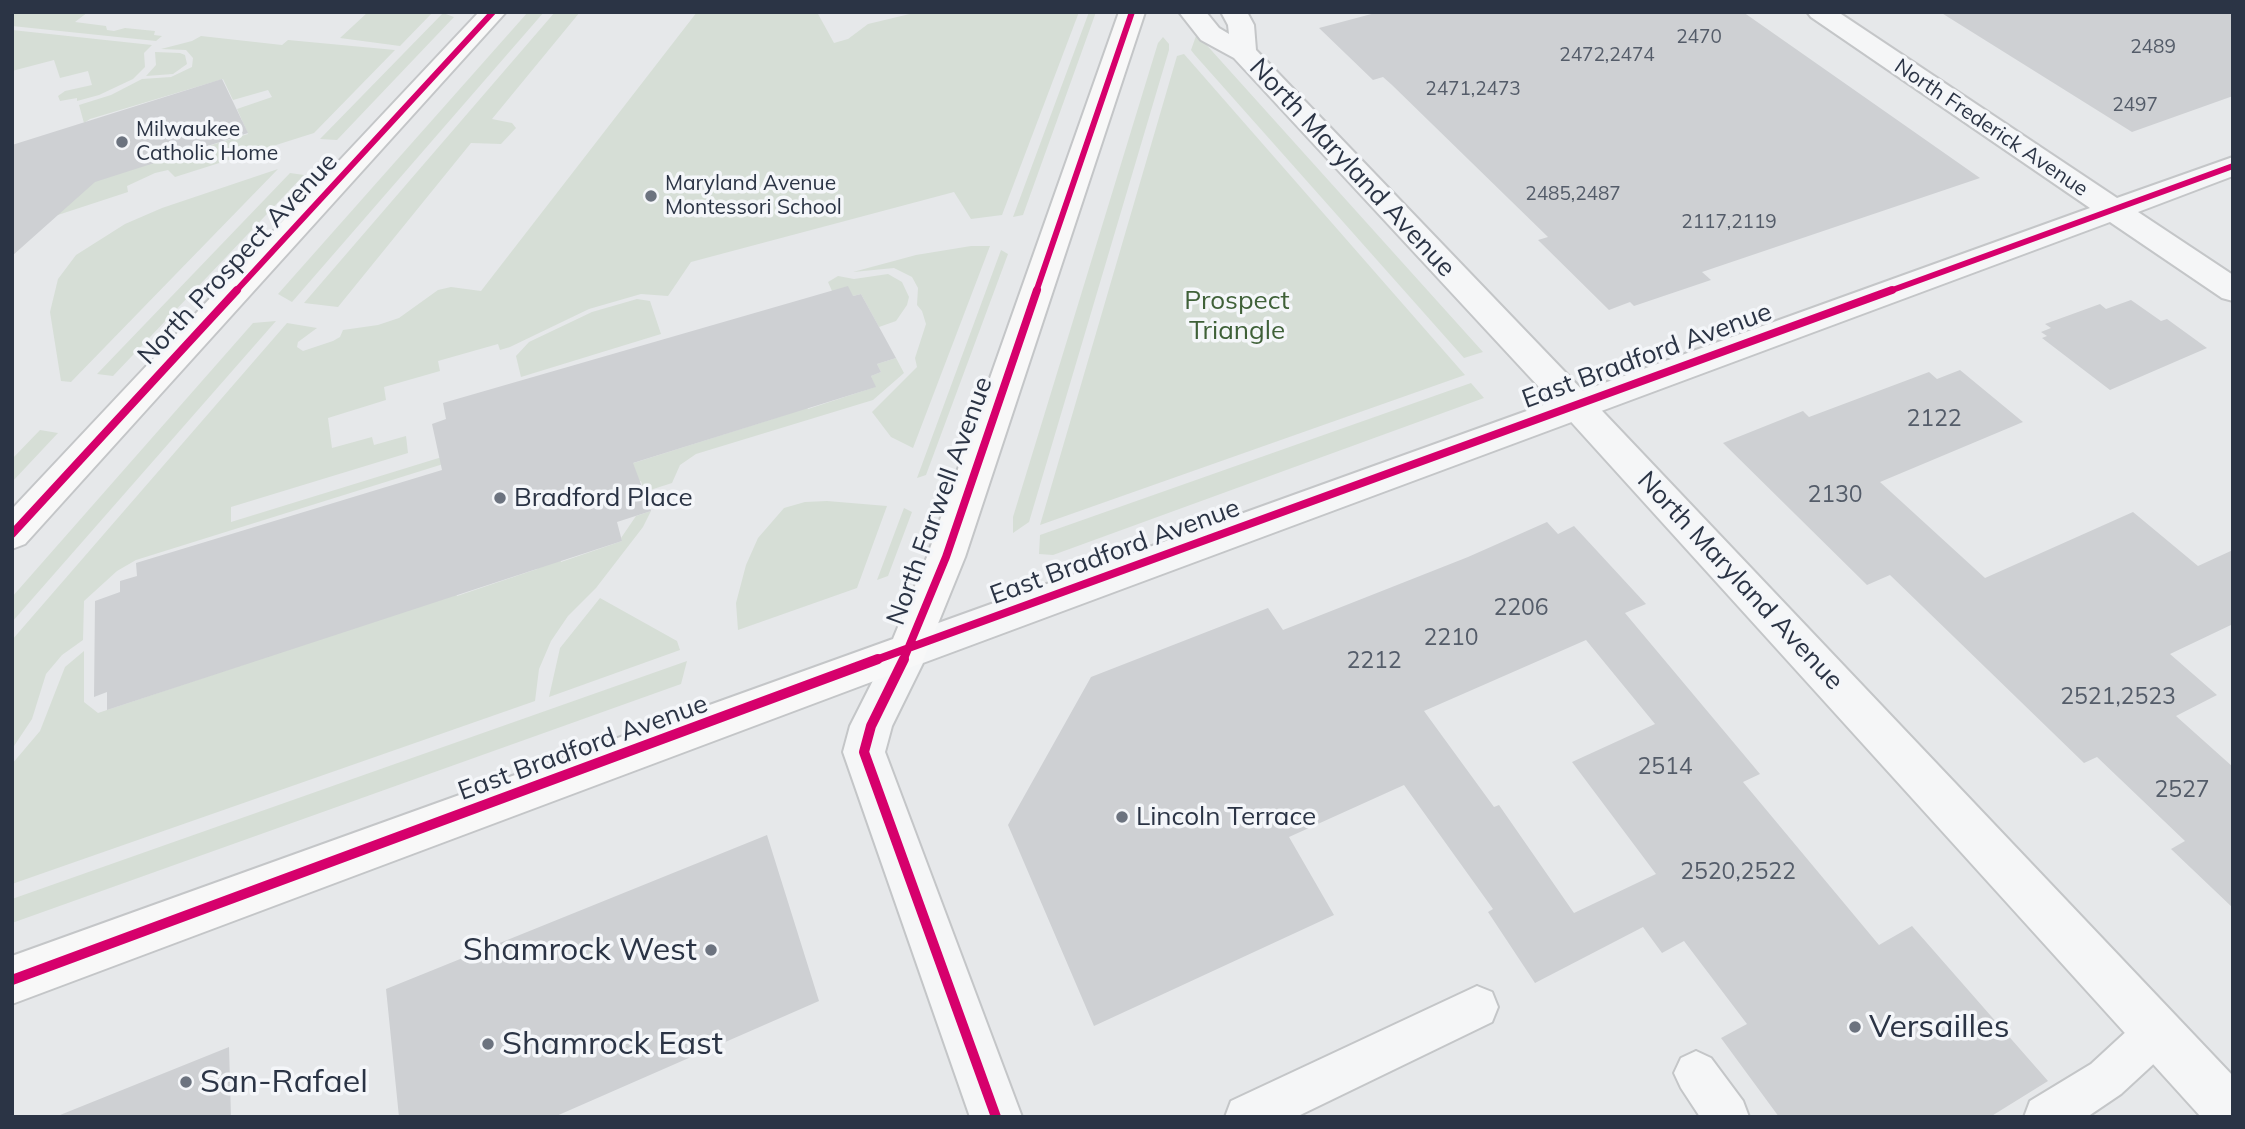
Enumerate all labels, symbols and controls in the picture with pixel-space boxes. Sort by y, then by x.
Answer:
house number: 2470 [1676,26,1722,48]
house number: 2489 [2130,36,2176,58]
house number: 2472,2474 [1559,44,1655,66]
street label: North Maryland Avenue [1243,52,1461,284]
street label: North Frederick Avenue [1889,54,2093,202]
house number: 2471,2473 [1425,78,1521,100]
house number: 2497 [2112,94,2158,116]
place label: Milwaukee Catholic Home [136,117,278,167]
marker: Milwaukee Catholic Home [114,134,130,150]
street label: North Prospect Avenue [132,147,344,371]
place label: Maryland Avenue Montessori School [665,171,842,221]
house number: 2485,2487 [1525,183,1621,205]
marker: Maryland Avenue Montessori School [643,188,659,204]
house number: 2117,2119 [1681,211,1777,233]
park label: Prospect Triangle [1184,285,1290,346]
street label: East Bradford Avenue [1518,296,1776,416]
street label: North Farwell Avenue [881,373,999,629]
house number: 2122 [1906,405,1962,433]
street label: North Maryland Avenue [1631,465,1849,697]
house number: 2130 [1807,481,1863,509]
place label: Bradford Place [514,482,693,514]
marker: Bradford Place [492,490,508,506]
street label: East Bradford Avenue [986,492,1244,612]
house number: 2206 [1493,594,1549,622]
house number: 2210 [1423,624,1479,652]
house number: 2212 [1346,647,1402,675]
house number: 2521,2523 [2060,683,2176,711]
street label: East Bradford Avenue [454,688,712,808]
house number: 2514 [1637,753,1693,781]
house number: 2527 [2154,776,2210,804]
place label: Lincoln Terrace [1136,801,1316,833]
marker: Lincoln Terrace [1114,809,1130,825]
house number: 2520,2522 [1680,858,1796,886]
place label: Shamrock West [463,931,697,969]
marker: Shamrock West [703,942,719,958]
place label: Versailles [1869,1008,2010,1046]
marker: Versailles [1847,1019,1863,1035]
place label: Shamrock East [502,1025,723,1063]
marker: Shamrock East [480,1036,496,1052]
place label: San-Rafael [200,1063,368,1101]
marker: San-Rafael [178,1074,194,1090]

